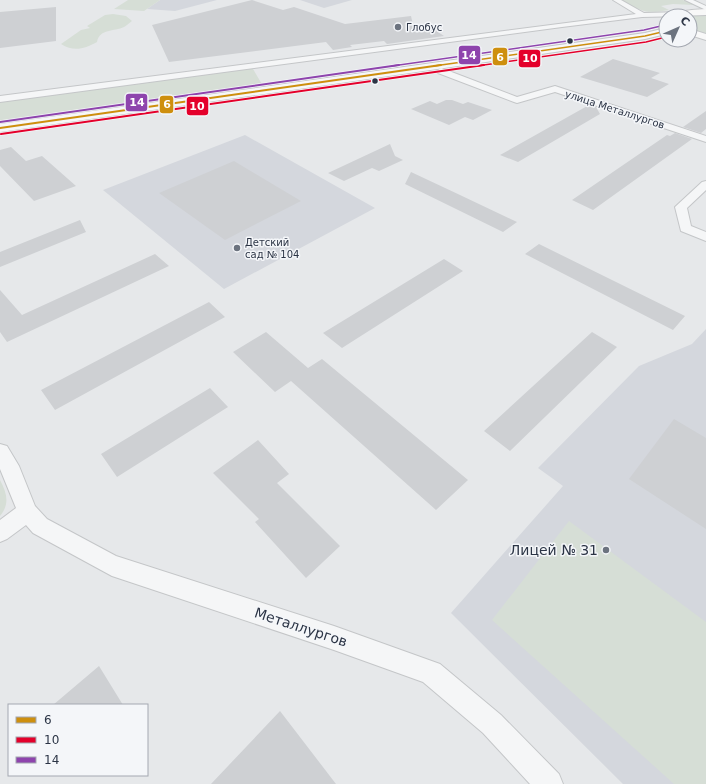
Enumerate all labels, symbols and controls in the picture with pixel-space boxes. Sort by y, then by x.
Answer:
north arrow [658,8,698,48]
text: С [677,14,692,29]
marker: Глобус [393,22,403,32]
place label: Глобус [406,22,442,33]
unlabelled marker [565,36,575,46]
line badge: 14 [458,45,481,65]
line badge: 6 [492,47,508,66]
text: 14 [461,49,477,62]
line badge: 10 [518,49,541,68]
text: 6 [496,51,504,64]
text: 10 [522,52,538,65]
unlabelled marker [370,76,380,86]
street label: улица Металлургов [564,88,666,131]
line badge: 14 [125,93,148,112]
line badge: 6 [159,95,174,114]
text: 14 [129,96,145,109]
line badge: 10 [186,96,209,116]
text: 6 [163,98,171,111]
text: 10 [189,100,205,113]
place label: Детский сад № 104 [245,237,299,260]
marker: Детский сад № 104 [232,243,242,253]
place label: Лицей № 31 [510,542,598,558]
marker: Лицей № 31 [601,545,611,555]
street label: Металлургов [253,604,349,650]
legend [8,704,148,776]
text: 6 [44,713,52,727]
text: 10 [44,733,59,747]
text: 14 [44,753,59,767]

